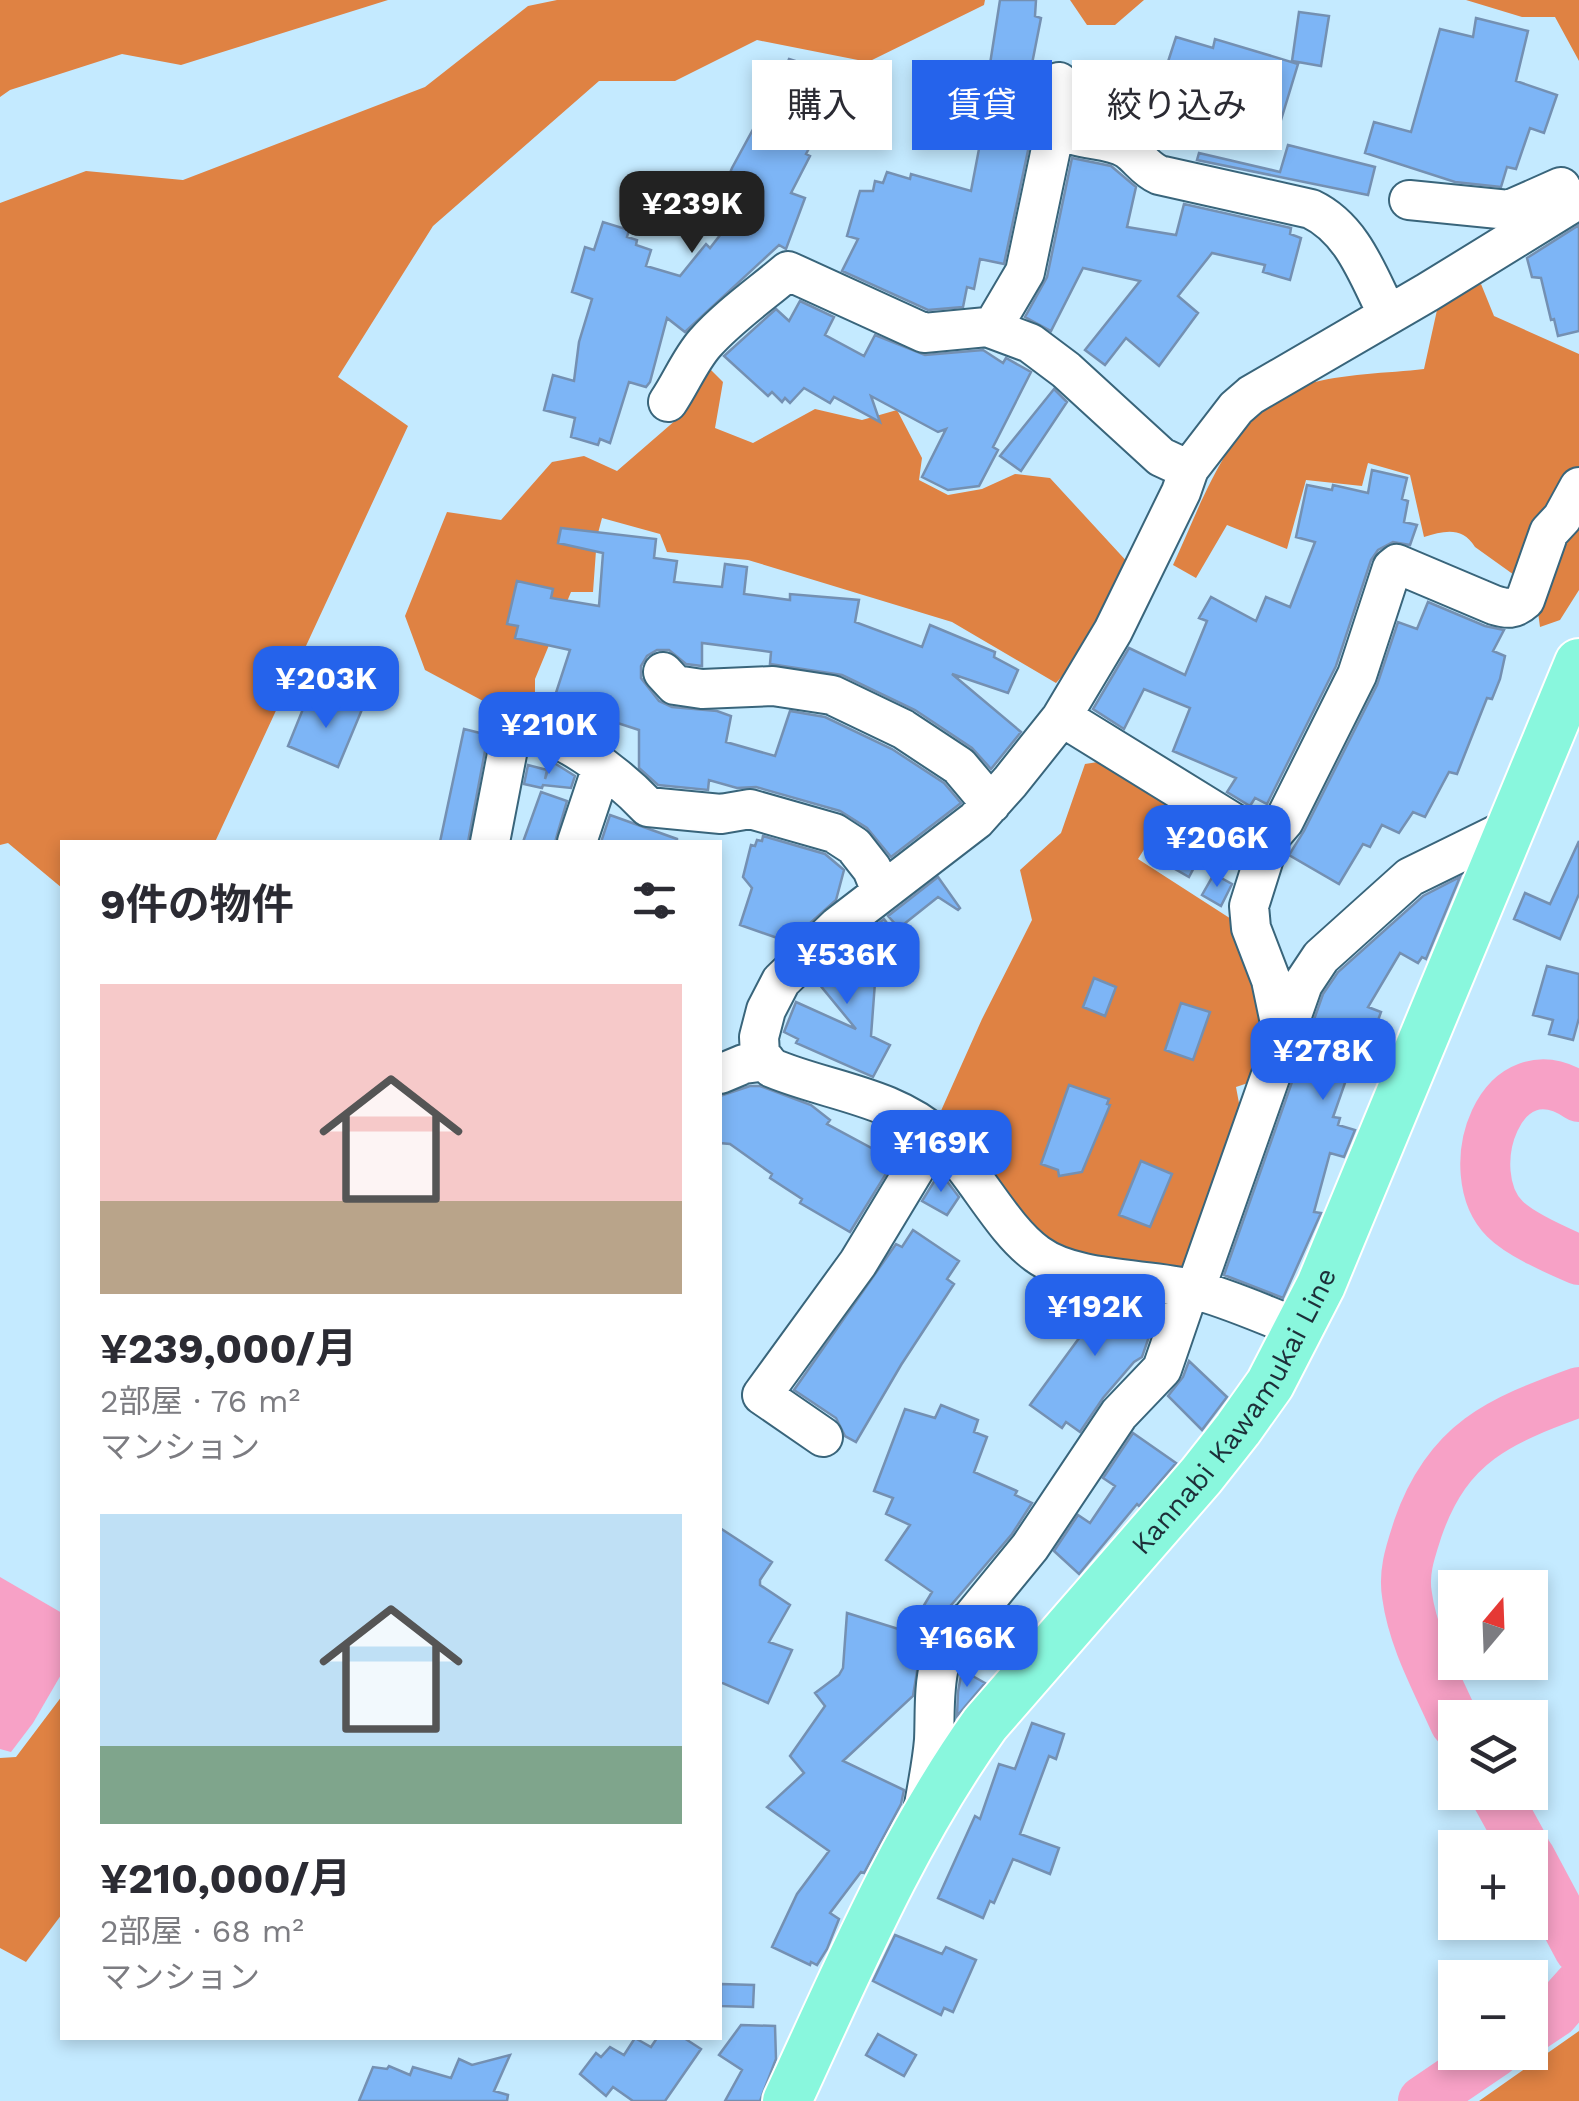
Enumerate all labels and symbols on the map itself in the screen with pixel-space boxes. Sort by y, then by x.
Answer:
pin: ¥239K [622,171,762,256]
pin: ¥203K [256,646,396,731]
pin: ¥210K [479,692,619,777]
pin: ¥206K [1147,805,1287,890]
pin: ¥536K [777,922,917,1007]
pin: ¥278K [1253,1018,1393,1103]
pin: ¥169K [871,1110,1011,1195]
street label: Kannabi Kawamukai Line [1124,1263,1343,1561]
pin: ¥192K [1025,1274,1165,1359]
north arrow [1438,1570,1548,1680]
pin: ¥166K [897,1605,1037,1690]

